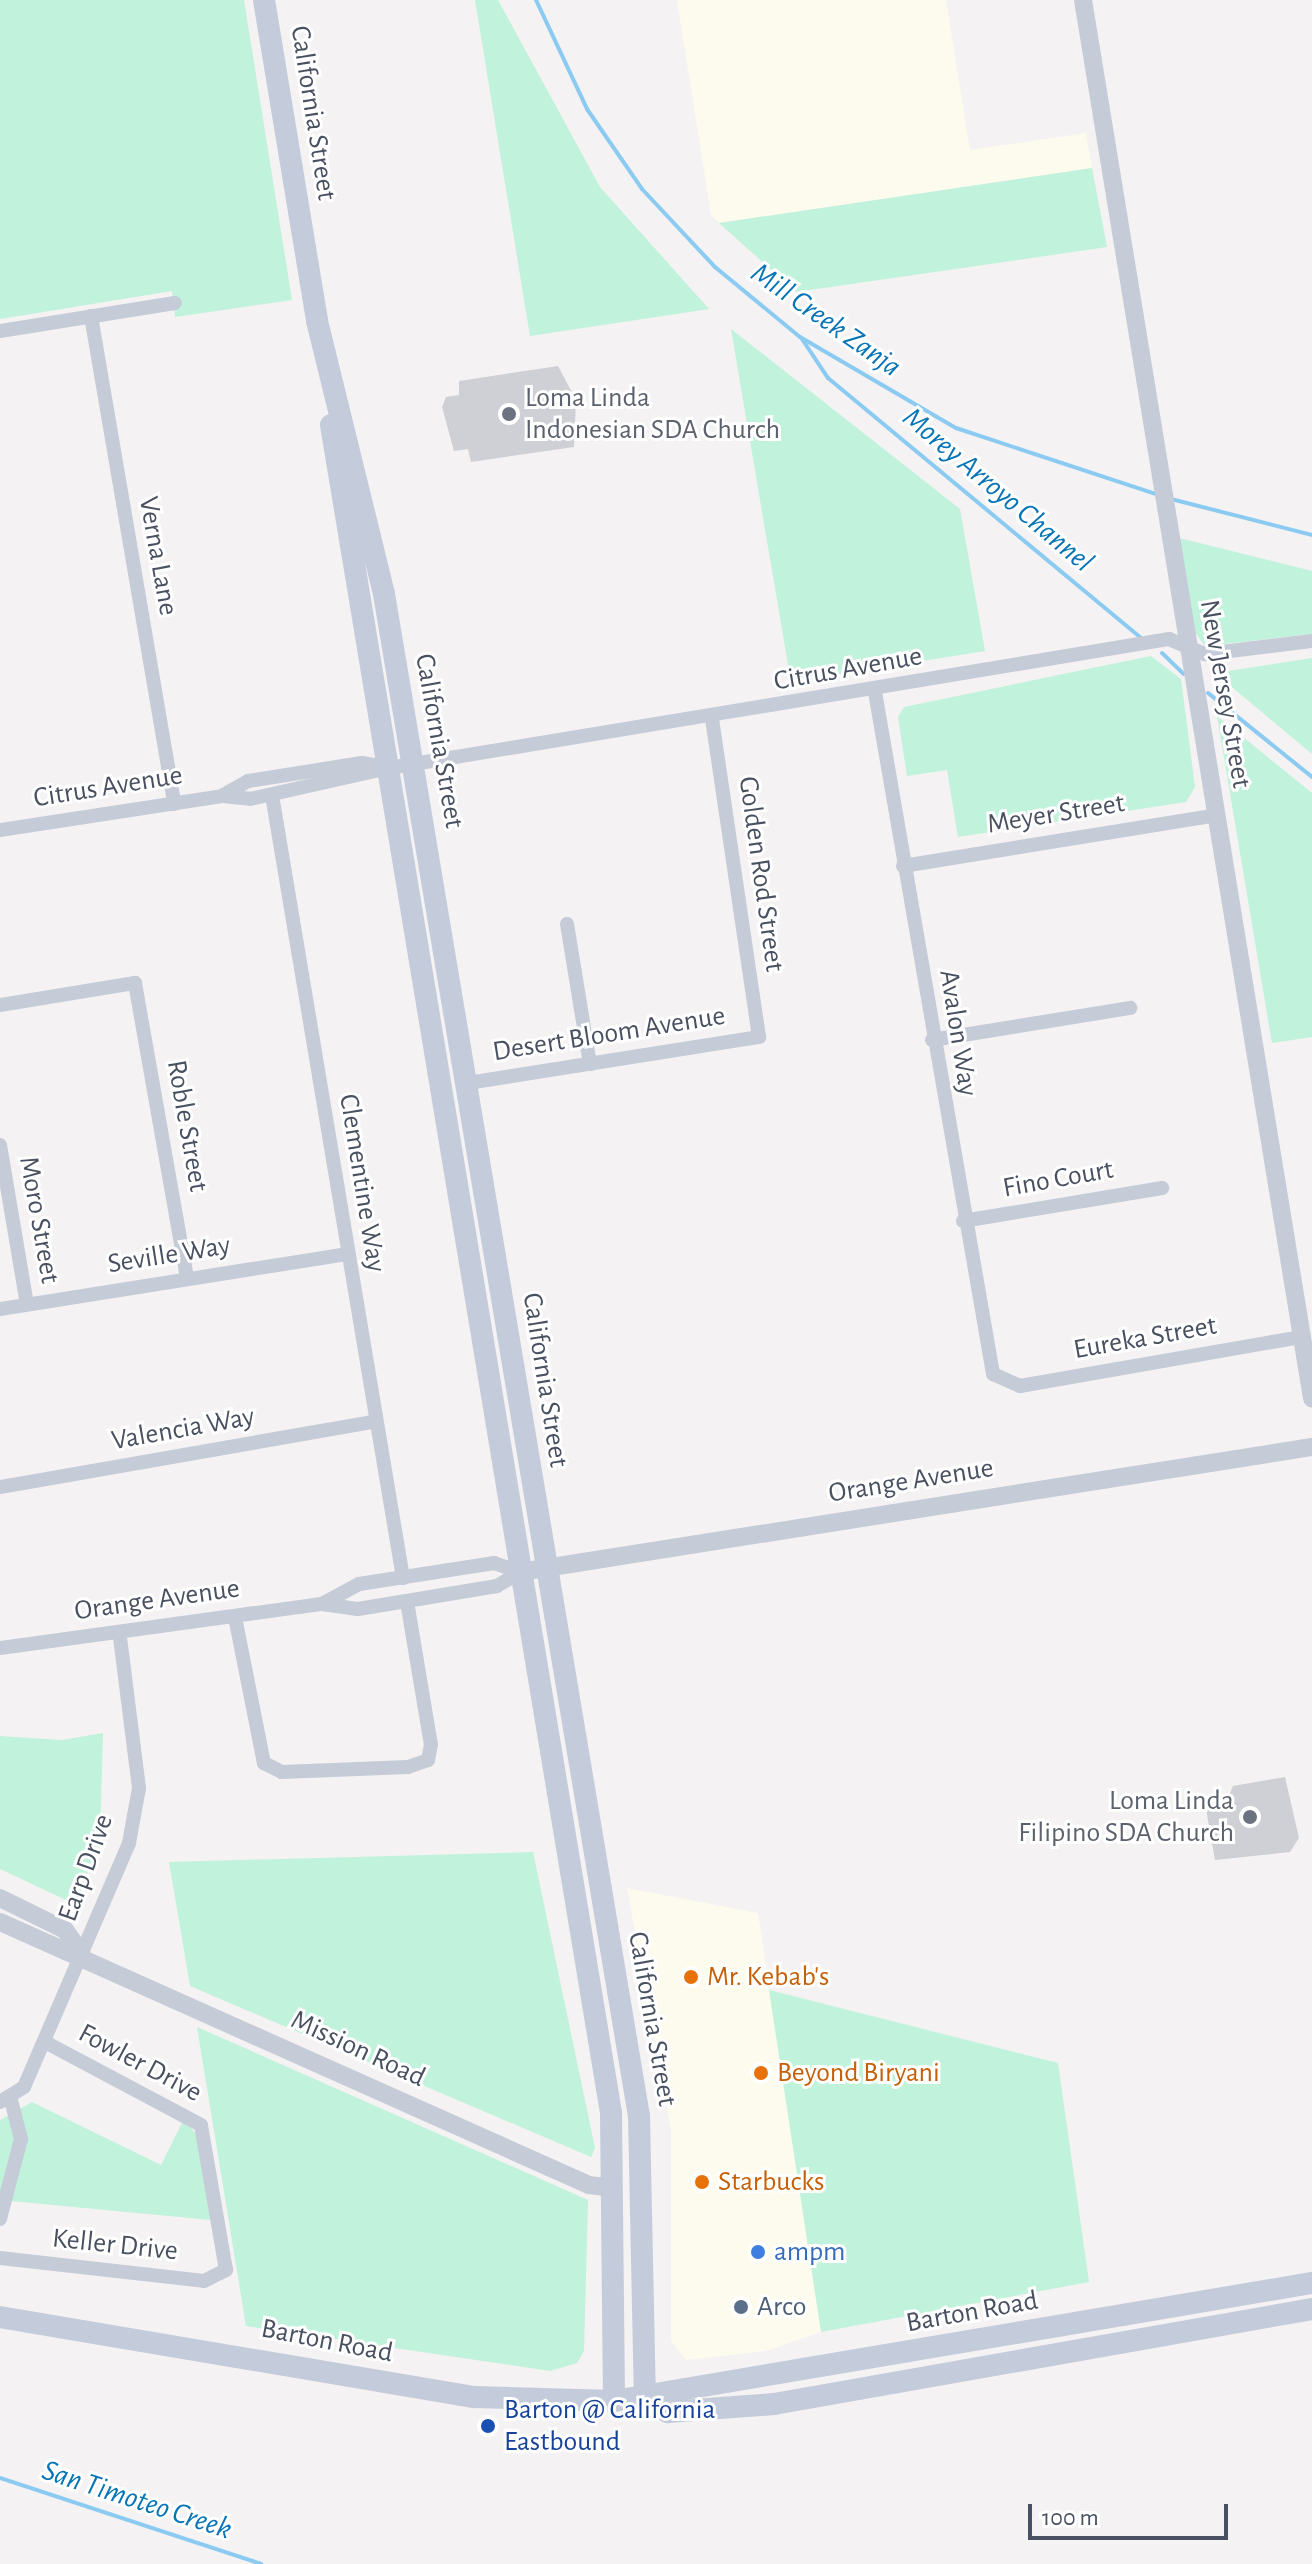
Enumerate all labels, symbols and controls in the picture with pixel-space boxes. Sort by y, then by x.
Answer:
street label: California Street [283,23,343,203]
water label: Mill Creek Zanja [744,255,908,385]
place label: Loma Linda Indonesian SDA Church [525,381,780,447]
water label: Morey Arroyo Channel [895,400,1101,580]
marker: Loma Linda Indonesian SDA Church [500,405,518,423]
street label: Verna Lane [131,494,185,618]
street label: New Jersey Street [1192,597,1258,791]
street label: Citrus Avenue [771,639,925,699]
street label: California Street [407,651,471,831]
street label: Citrus Avenue [31,759,185,815]
street label: Golden Rod Street [731,774,791,974]
street label: Meyer Street [985,787,1127,841]
street label: Avalon Way [931,967,985,1099]
street label: Desert Bloom Avenue [490,999,728,1069]
street label: Roble Street [159,1058,215,1194]
street label: Clementine Way [331,1092,393,1274]
street label: Fino Court [1000,1153,1116,1205]
street label: Moro Street [11,1154,67,1286]
street label: Seville Way [105,1229,233,1281]
street label: California Street [515,1290,575,1470]
street label: Eureka Street [1071,1309,1219,1367]
street label: Valencia Way [109,1400,257,1458]
street label: Orange Avenue [826,1451,996,1511]
street label: Orange Avenue [72,1572,242,1628]
place label: Loma Linda Filipino SDA Church [1018,1784,1234,1850]
marker: Loma Linda Filipino SDA Church [1241,1808,1259,1826]
street label: Earp Drive [51,1810,121,1926]
street label: California Street [620,1929,684,2109]
place label: Mr. Kebab's [707,1960,829,1994]
marker: Mr. Kebab's [682,1968,700,1986]
street label: Mission Road [285,2003,431,2095]
street label: Fowler Drive [72,2016,208,2110]
place label: Beyond Biryani [777,2056,940,2090]
marker: Beyond Biryani [752,2064,770,2082]
place label: Starbucks [718,2165,824,2199]
marker: Starbucks [693,2173,711,2191]
street label: Keller Drive [50,2222,180,2268]
place label: ampm [774,2235,845,2269]
marker: ampm [749,2243,767,2261]
street label: Barton Road [903,2284,1041,2340]
place label: Arco [757,2290,806,2324]
marker: Arco [732,2298,750,2316]
street label: Barton Road [258,2312,396,2370]
place label: Barton @ California Eastbound [504,2393,715,2459]
marker: Barton @ California Eastbound [479,2417,497,2435]
water label: San Timoteo Creek [38,2452,236,2548]
scale bar [1032,2488,1232,2538]
text: 100 m [1042,2506,1099,2530]

